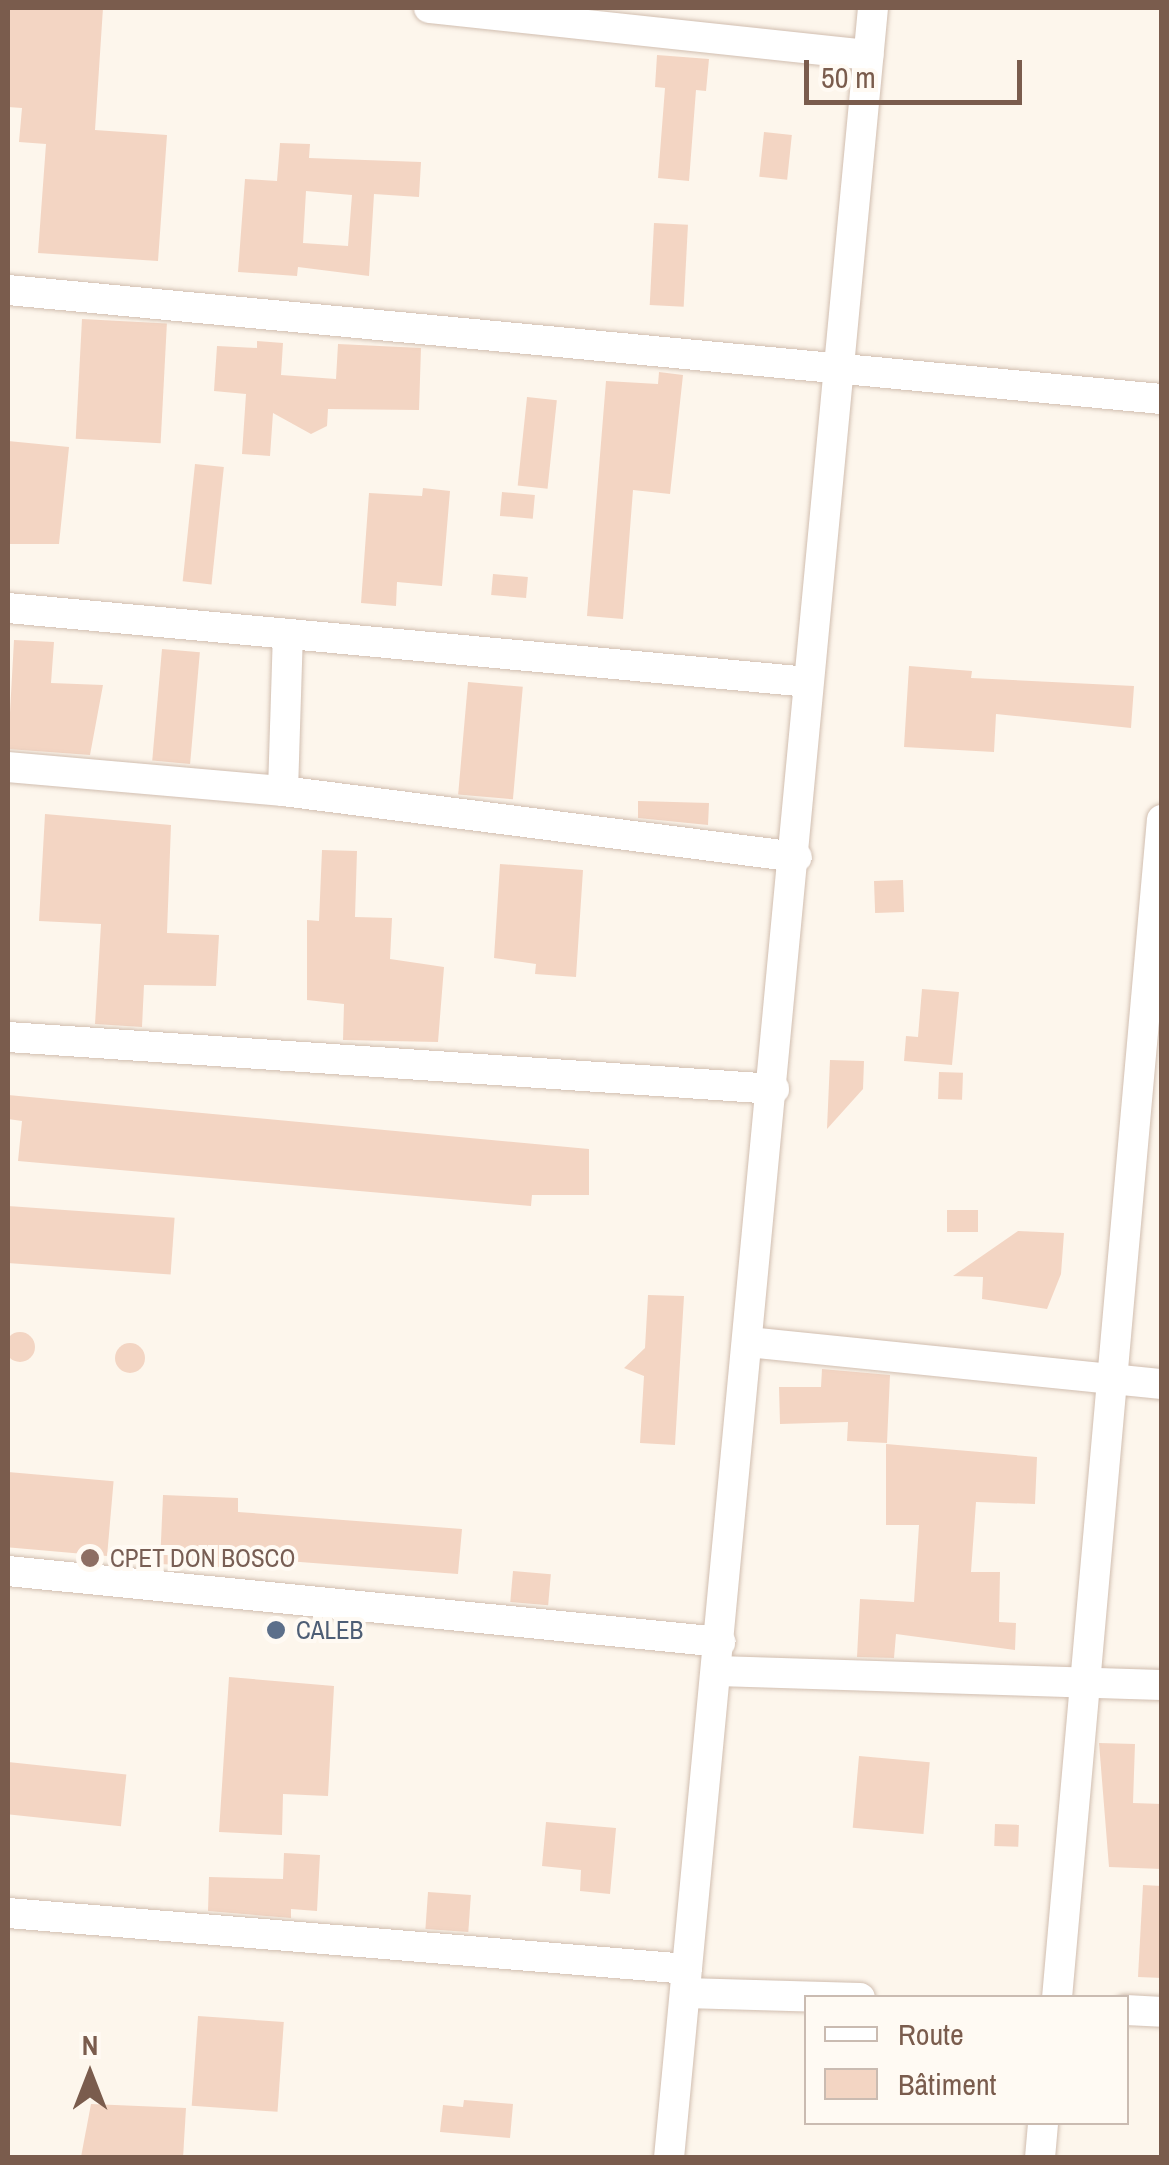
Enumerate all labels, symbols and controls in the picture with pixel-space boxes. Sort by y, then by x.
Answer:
scale bar [809,40,1026,102]
text: 50 m [821,57,876,97]
place label: CPET DON BOSCO [110,1543,296,1573]
marker: CPET DON BOSCO [79,1547,101,1569]
place label: CALEB [296,1615,363,1645]
marker: CALEB [265,1619,287,1641]
legend [804,1995,1129,2125]
text: Route [898,2014,964,2054]
north arrow [40,2025,140,2125]
text: N [82,2026,98,2064]
text: Bâtiment [898,2064,996,2104]

